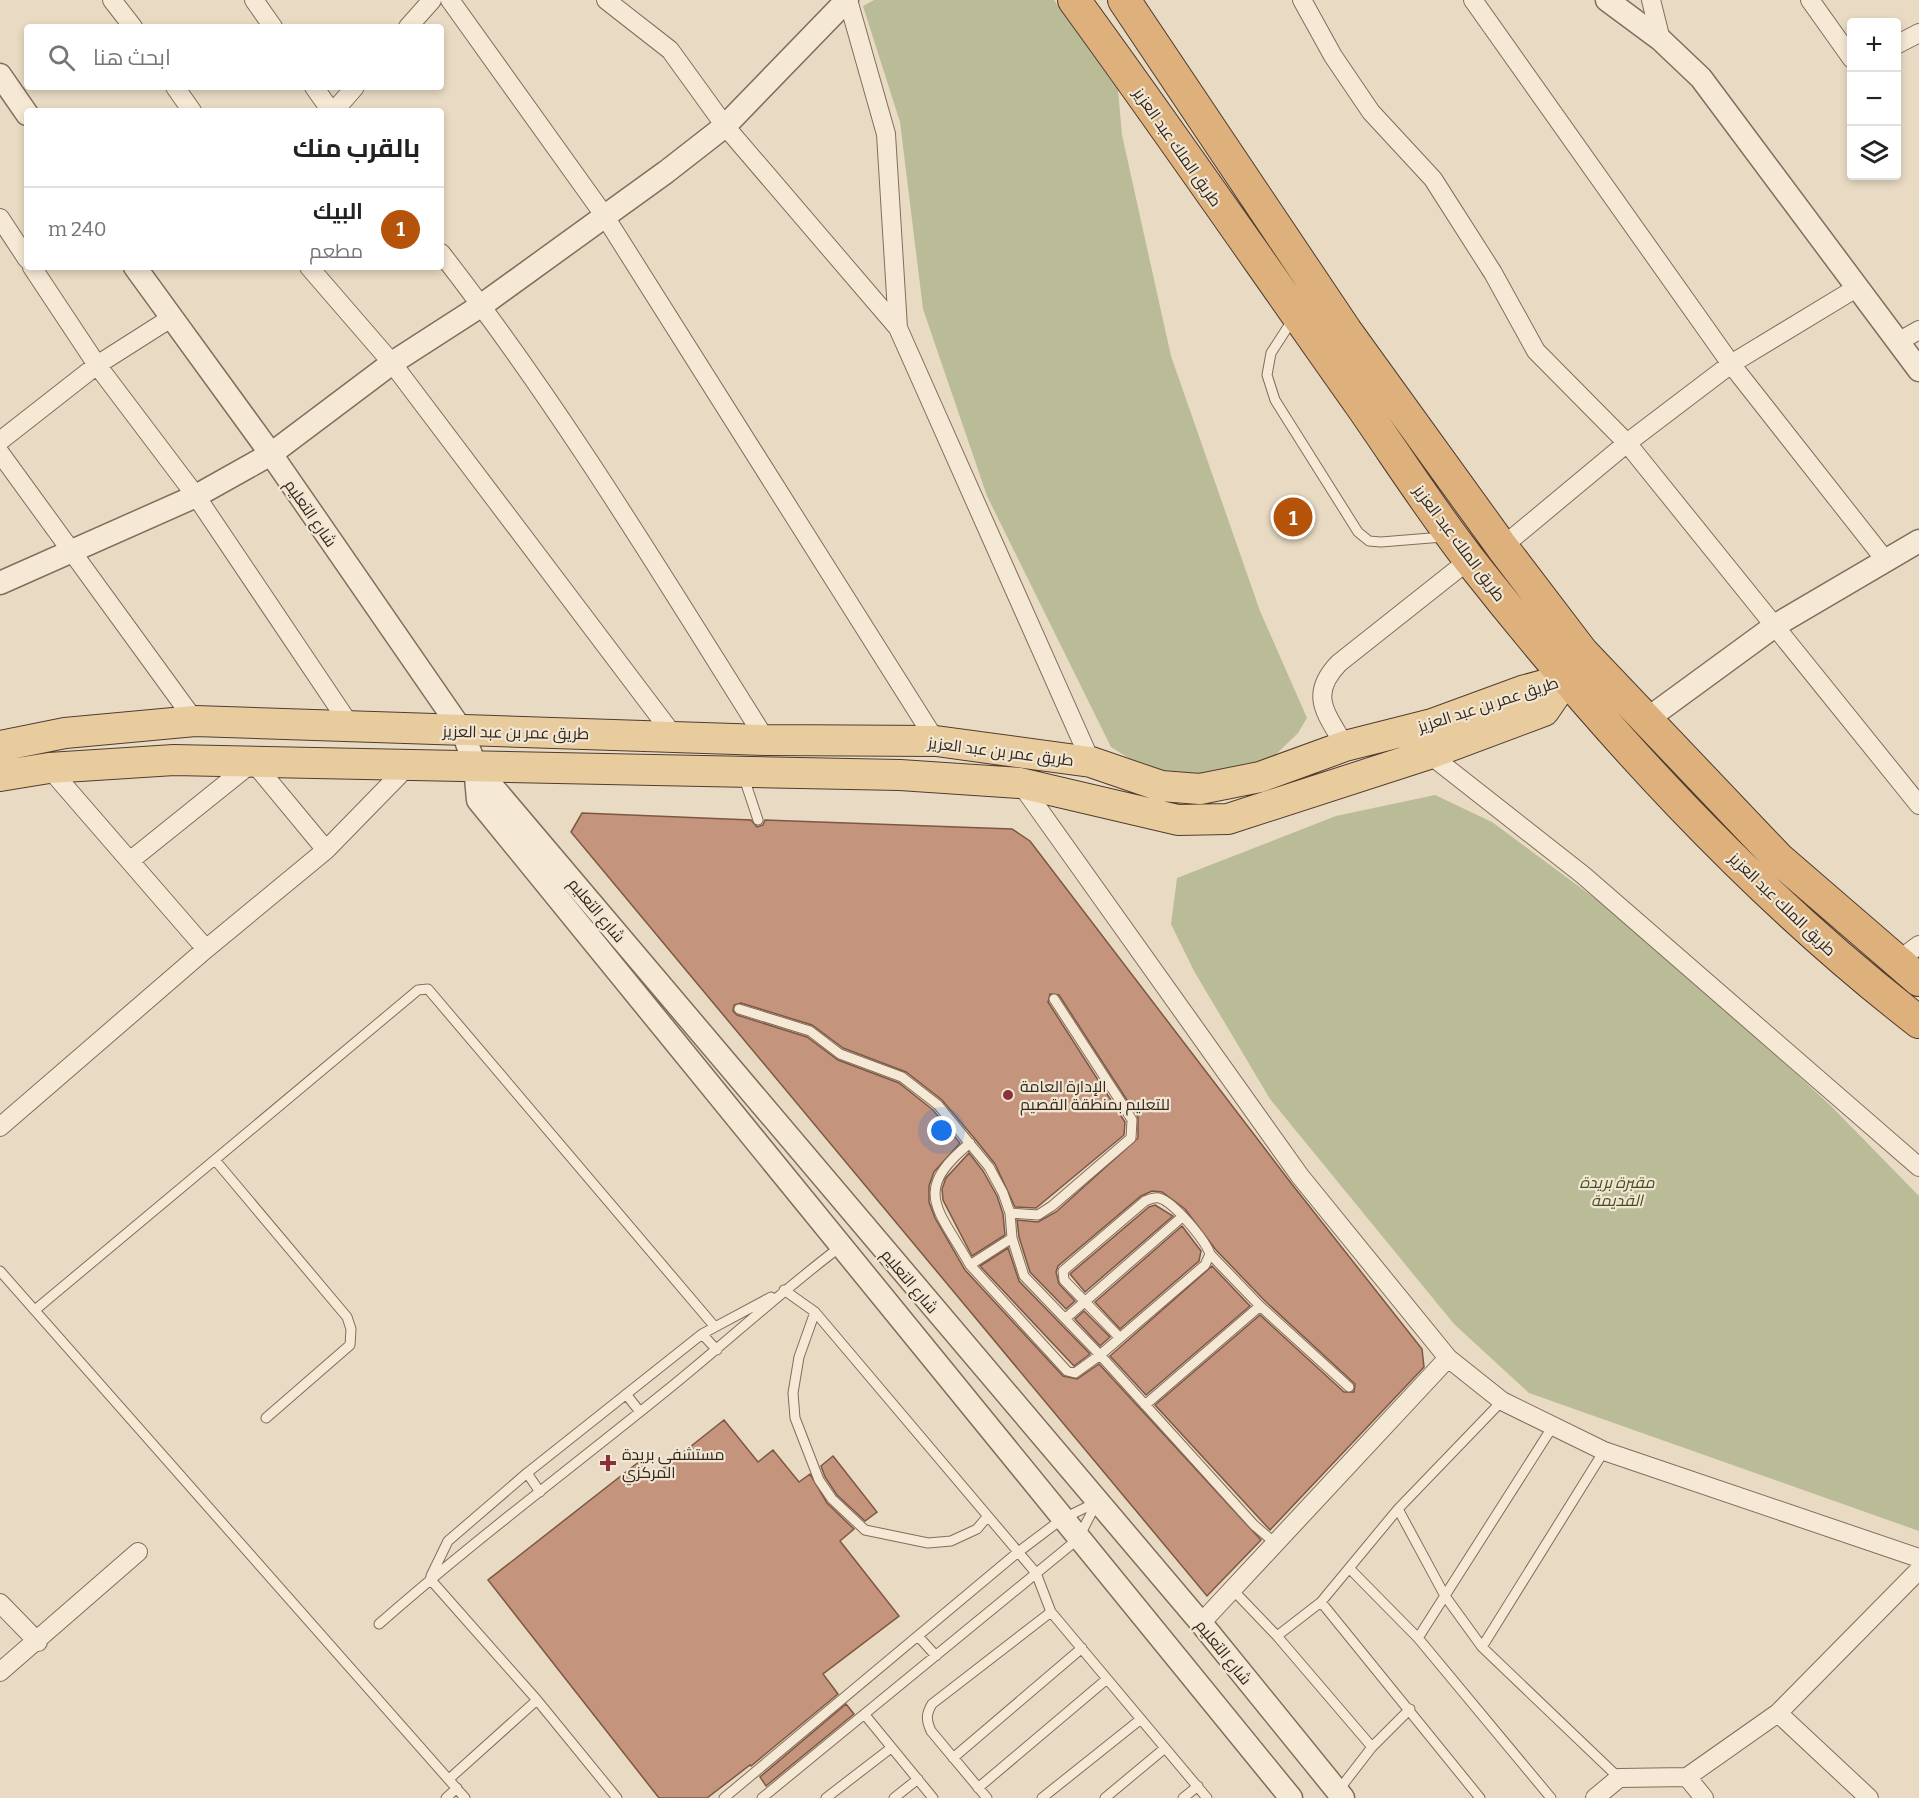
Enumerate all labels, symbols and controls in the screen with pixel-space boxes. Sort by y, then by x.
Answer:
map controls [1847,18,1901,180]
button: + [1847,18,1901,72]
search box [24,24,444,90]
icon: search [45,41,78,74]
text: ابحث هنا [93,44,171,71]
button: − [1847,72,1901,126]
street label: طريق الملك عبد العزيز [1128,84,1226,211]
button: layers [1847,126,1901,180]
text: بالقرب منك [293,133,420,164]
text: البيك [313,198,363,225]
text: 240 m [48,217,106,241]
text: 1 [396,217,405,241]
text: مطعم [309,239,363,263]
street label: شارع التعليم [279,476,341,552]
street label: طريق الملك عبد العزيز [1408,481,1509,606]
pin: 1 [1274,494,1312,540]
street label: طريق عمر بن عبد العزيز [1415,673,1561,737]
street label: طريق عمر بن عبد العزيز [441,722,589,744]
street label: طريق عمر بن عبد العزيز [926,733,1075,771]
street label: طريق الملك عبد العزيز [1724,848,1840,961]
street label: شارع التعليم [563,874,629,948]
place label: الإدارة العامة للتعليم بمنطقة القصيم [1020,1077,1170,1116]
marker: الإدارة العامة للتعليم بمنطقة القصيم [1001,1088,1015,1102]
your location [927,1116,956,1145]
park label: مقبرة بريدة القديمة [1580,1173,1655,1210]
street label: شارع التعليم [876,1245,942,1319]
place label: مستشفى بريدة المركزي [622,1445,725,1486]
marker: مستشفى بريدة المركزي [599,1454,617,1472]
street label: شارع التعليم [1190,1616,1256,1690]

